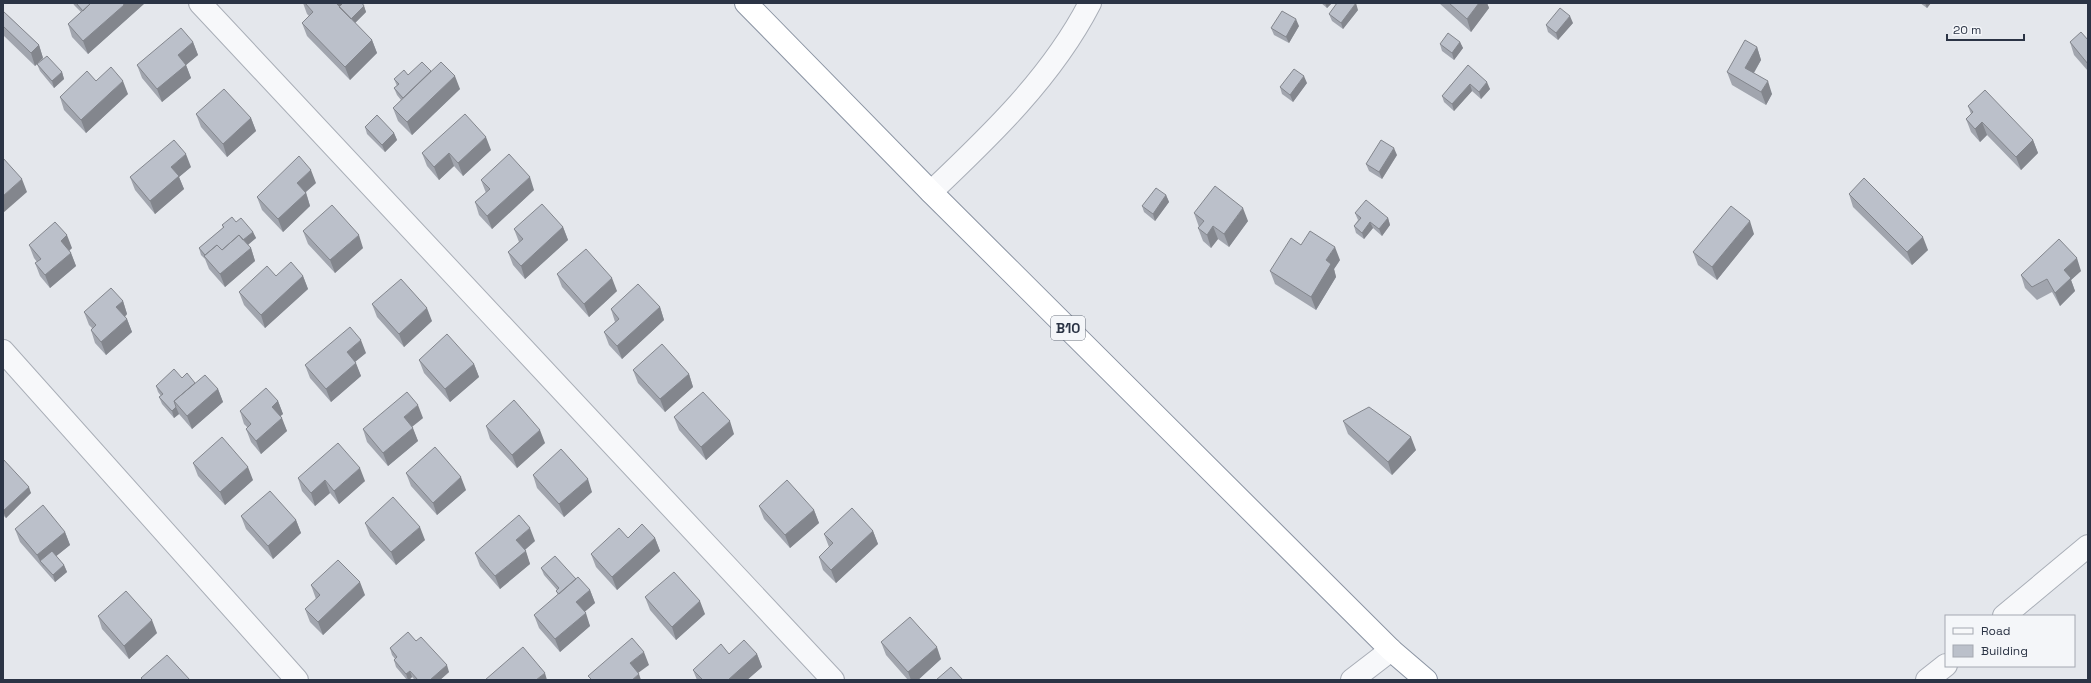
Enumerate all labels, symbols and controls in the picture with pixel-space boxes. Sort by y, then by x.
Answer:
scale bar [1947,16,2024,42]
text: 20 m [1953,22,1981,38]
road number: B10 [1051,316,1085,340]
legend [1945,615,2075,667]
text: Road [1981,623,2010,639]
text: Building [1981,643,2028,659]

